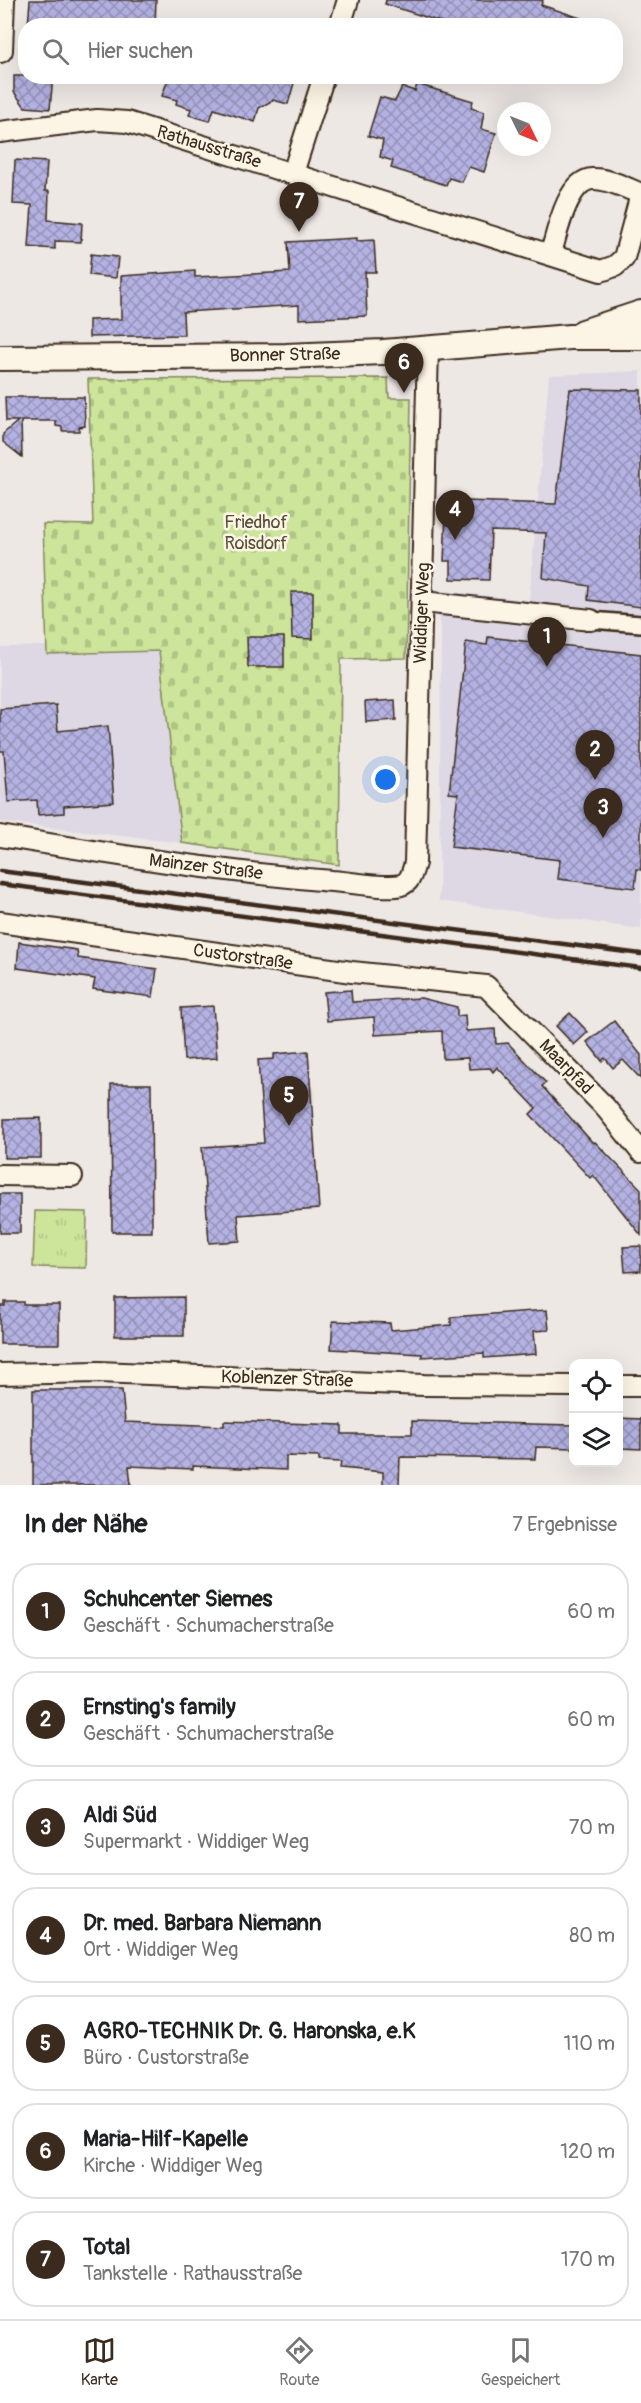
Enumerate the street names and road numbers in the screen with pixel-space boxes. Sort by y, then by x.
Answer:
street label: Rathausstraße [154,120,264,174]
street label: Bonner Straße [230,343,341,367]
street label: Widdiger Weg [409,562,435,664]
street label: Mainzer Straße [148,849,264,885]
street label: Custorstraße [192,939,294,975]
street label: Maarpfad [534,1034,598,1100]
street label: Koblenzer Straße [221,1365,354,1393]

